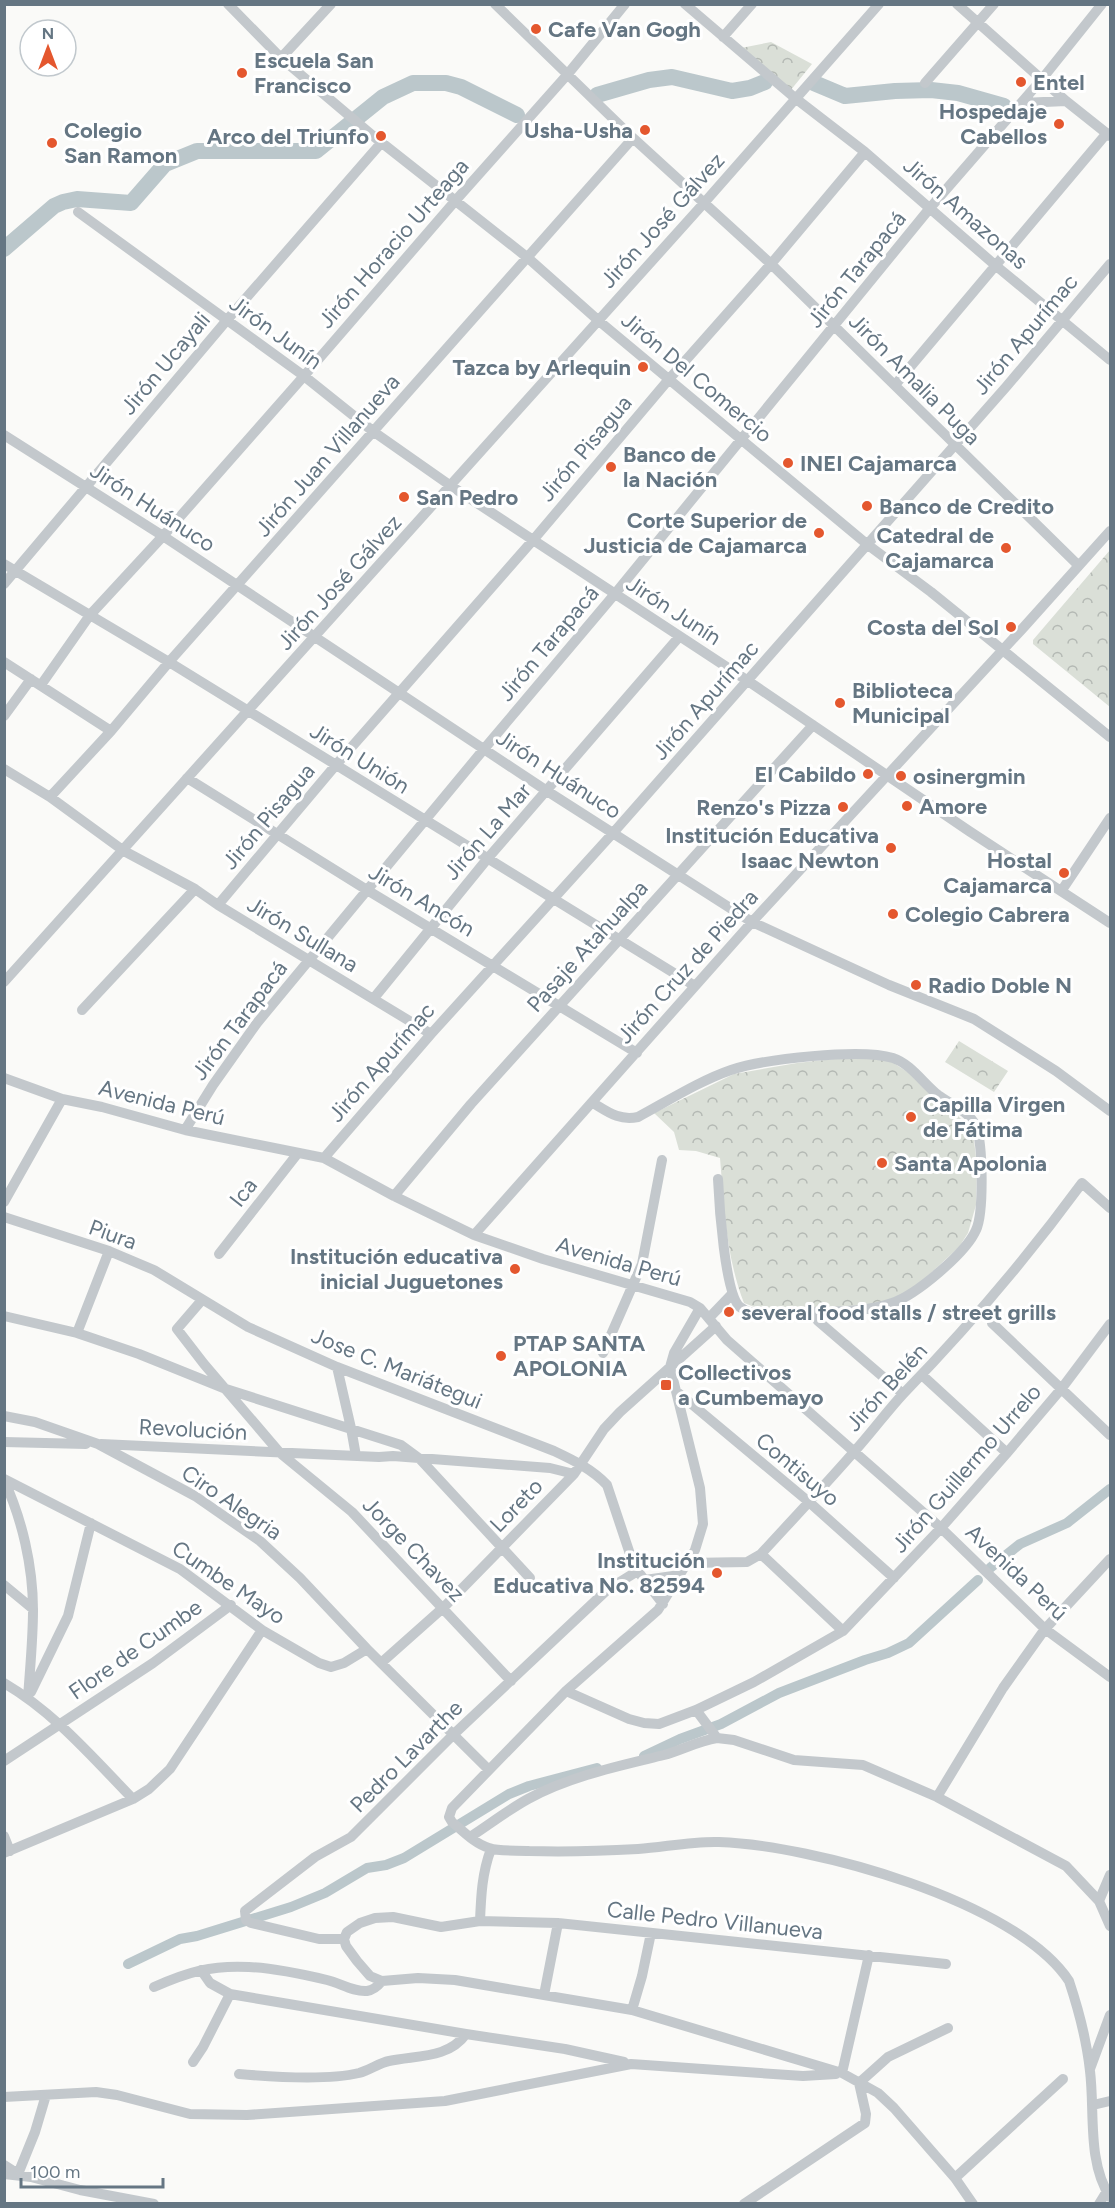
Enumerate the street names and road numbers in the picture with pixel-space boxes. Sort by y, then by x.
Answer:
street label: Jirón José Gálvez [594,147,730,294]
street label: Jirón Amazonas [898,152,1034,275]
street label: Jirón Horacio Urteaga [312,153,474,334]
street label: Jirón Tarapacá [801,206,912,333]
street label: Jirón Apurímac [967,269,1084,400]
street label: Jirón Junín [224,290,327,375]
street label: Jirón Ucayali [115,307,216,420]
street label: Jirón Del Comercio [616,307,777,448]
street label: Jirón Amalia Puga [843,308,986,451]
street label: Jirón Juan Villanueva [249,368,405,542]
street label: Jirón Pisagua [533,390,638,507]
street label: Jirón Huánuco [85,457,220,558]
street label: Jirón José Gálvez [271,509,407,656]
street label: Jirón Junín [621,570,726,651]
street label: Jirón Tarapacá [492,580,604,707]
street label: Jirón Apurímac [646,635,764,765]
street label: Jirón Unión [305,717,415,800]
street label: Jirón Huánuco [491,724,626,825]
street label: Jirón Pisagua [216,758,321,875]
street label: Jirón La Mar [438,777,537,885]
street label: Jirón Ancón [364,858,479,943]
street label: Pasaje Atahualpa [521,875,654,1018]
street label: Jirón Cruz de Piedra [611,884,764,1049]
street label: Jirón Sullana [242,891,363,978]
street label: Jirón Tarapacá [186,955,293,1085]
street label: Jirón Apurímac [322,997,440,1127]
street label: Avenida Perú [96,1074,228,1131]
street label: Ica [224,1173,263,1212]
street label: Piura [85,1213,140,1255]
street label: Avenida Perú [553,1231,685,1292]
street label: Jose C. Mariátegui [307,1322,486,1415]
street label: Jirón Belén [840,1338,933,1437]
street label: Jirón Guillermo Urrelo [886,1379,1047,1558]
street label: Revolución [138,1413,248,1446]
street label: Contisuyo [750,1427,845,1512]
street label: Ciro Alegria [176,1459,287,1546]
street label: Loreto [484,1473,549,1538]
street label: Jorge Chavez [357,1491,470,1607]
street label: Avenida Perú [960,1518,1073,1626]
street label: Cumbe Mayo [167,1535,291,1630]
street label: Flore de Cumbe [63,1593,207,1705]
street label: Pedro Lavarthe [344,1694,468,1818]
street label: Calle Pedro Villanueva [606,1896,824,1945]

